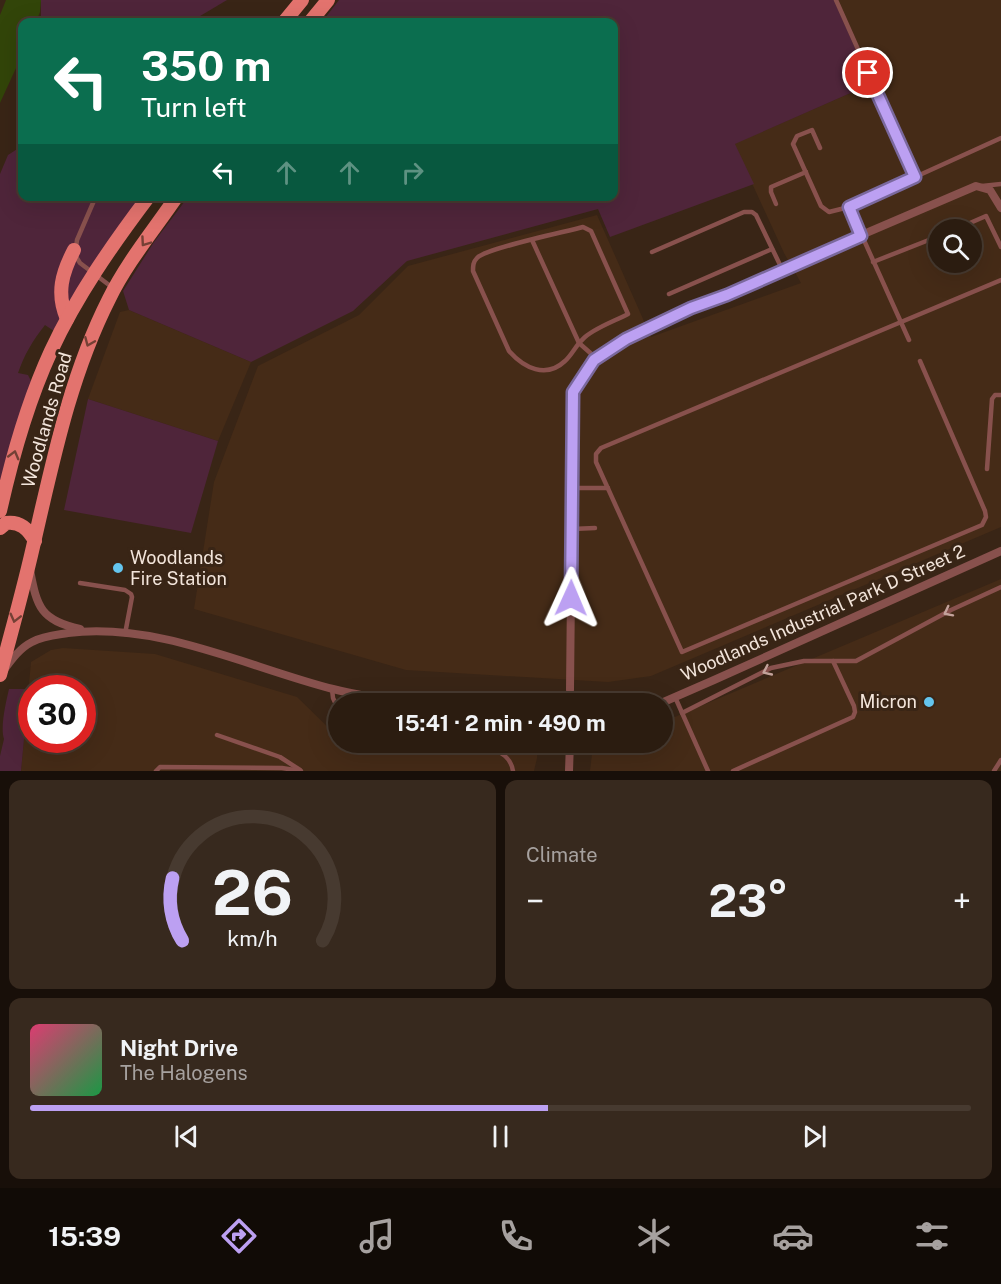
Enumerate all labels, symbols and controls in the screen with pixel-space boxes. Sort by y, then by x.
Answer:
text: 350 m [141,41,271,90]
icon: left [42,42,120,120]
pin [842,47,893,98]
icon: arrive [851,56,884,89]
text: Turn left [141,91,247,123]
icon: left [207,156,240,189]
icon: ahead [270,156,303,189]
icon: ahead [333,156,366,189]
icon: right [396,156,429,189]
map controls [928,219,982,273]
button: search [928,219,982,273]
one-way arrow [141,236,152,247]
one-way arrow [84,336,96,347]
street label: Woodlands Road [17,350,76,490]
one-way arrow [7,450,20,460]
street label: Woodlands Industrial Park D Street 2 [678,540,968,685]
place label: Woodlands Fire Station [130,547,227,589]
marker: Woodlands Fire Station [111,561,125,575]
position arrow [539,566,603,630]
one-way arrow [944,605,955,616]
one-way arrow [9,613,22,623]
one-way arrow [763,664,774,676]
speed limit sign: 30 [18,675,96,753]
place label: Micron [859,691,917,712]
marker: Micron [922,695,936,709]
text: 15:41 · 2 min · 490 m [395,710,606,736]
text: Climate [526,843,598,867]
text: 26 [212,856,293,929]
text: 23° [709,874,788,927]
text: − [526,882,544,920]
text: + [953,882,971,920]
text: km/h [227,927,278,952]
text: Night Drive [120,1035,238,1061]
text: The Halogens [120,1061,248,1085]
icon: previous [170,1120,203,1153]
icon: pause [484,1120,517,1153]
icon: next [798,1120,831,1153]
icon: directions [218,1215,260,1257]
icon: music [356,1215,398,1257]
icon: phone [495,1215,537,1257]
icon: climate [633,1215,675,1257]
icon: car [772,1215,814,1257]
icon: filters [911,1215,953,1257]
text: 15:39 [48,1220,121,1252]

